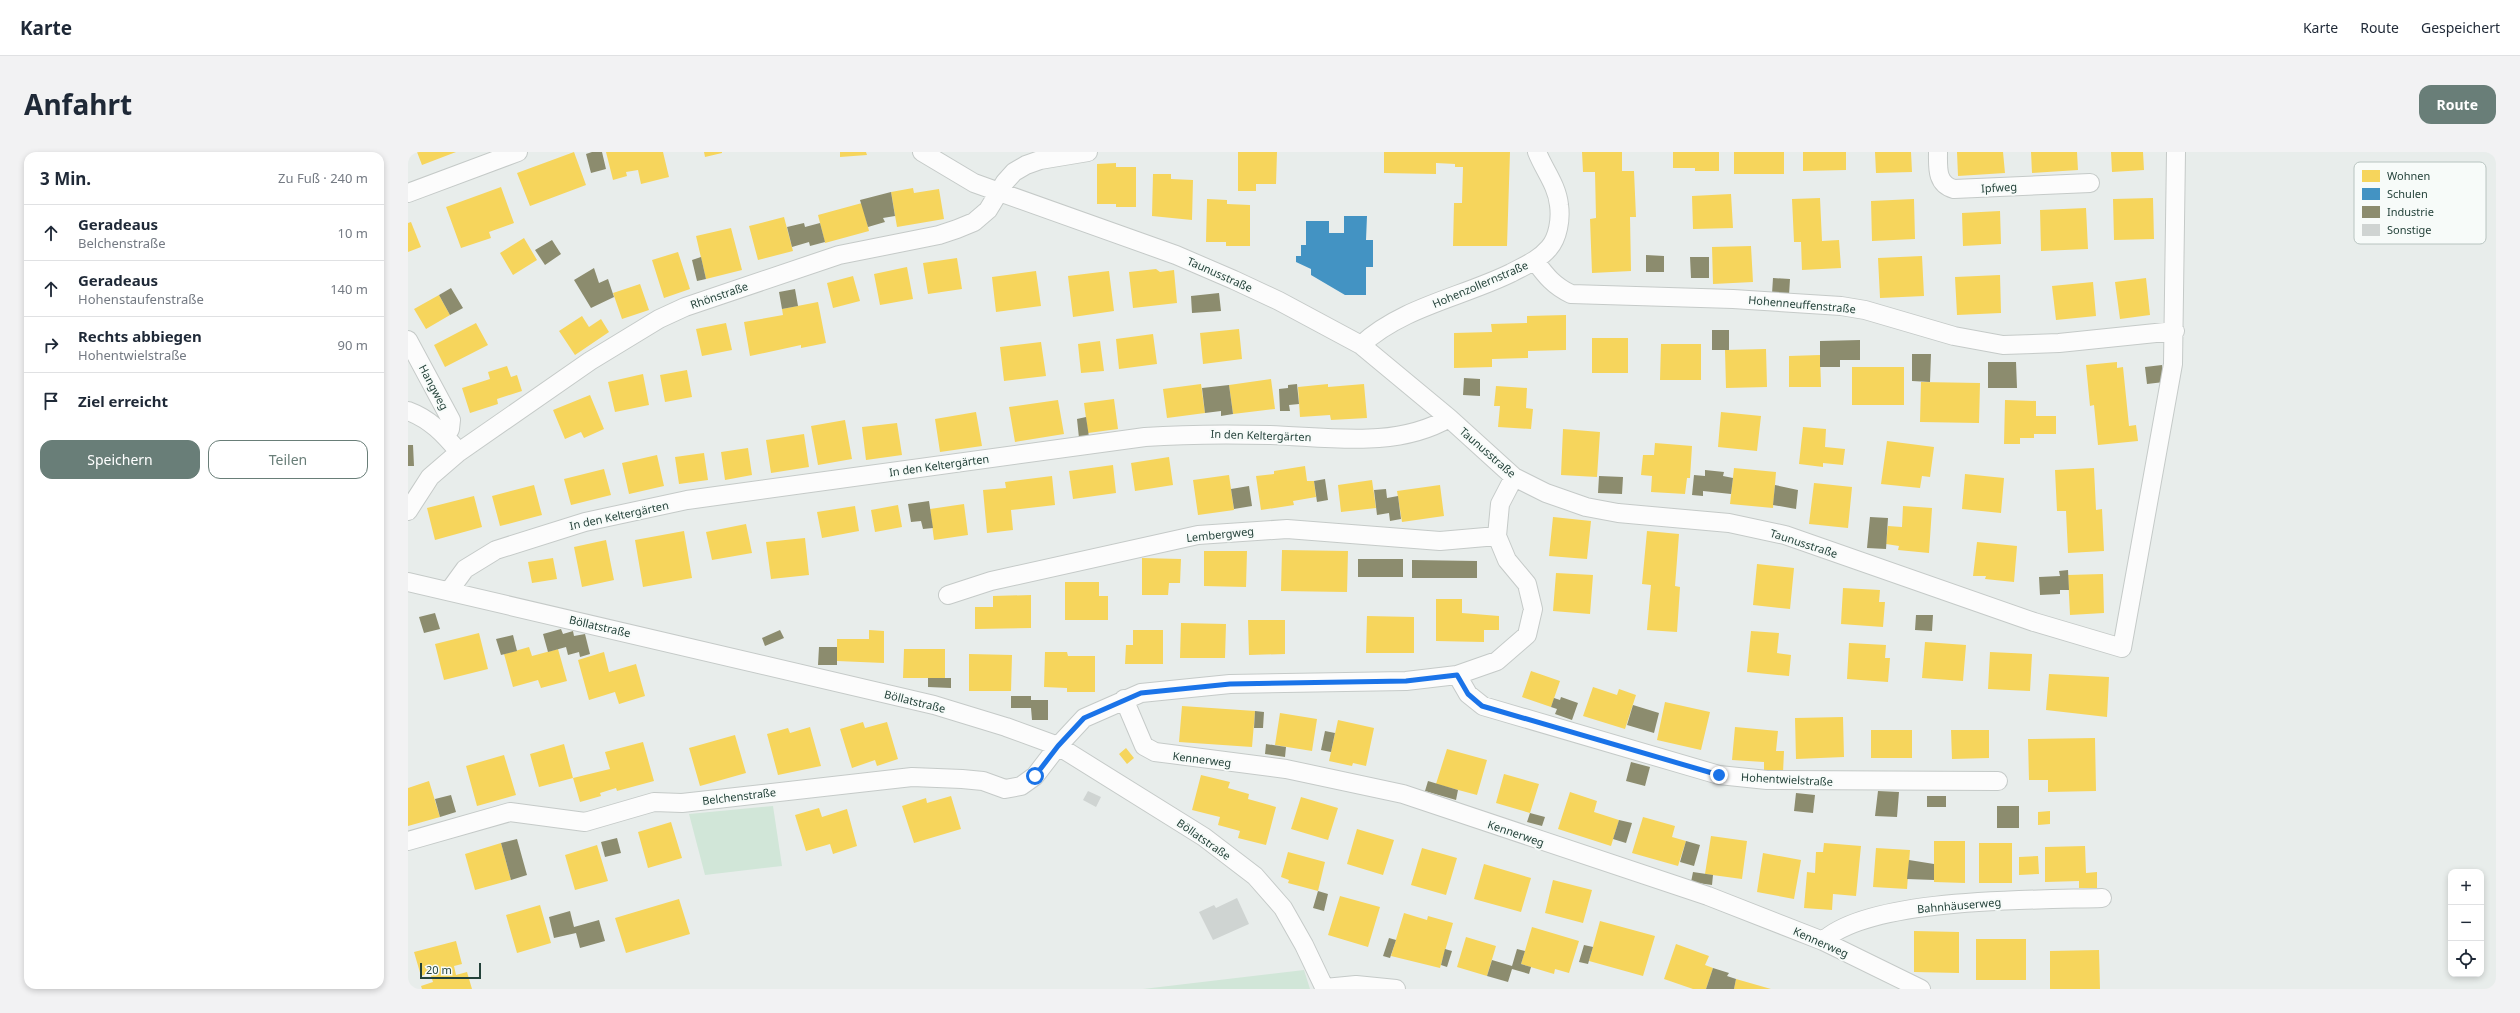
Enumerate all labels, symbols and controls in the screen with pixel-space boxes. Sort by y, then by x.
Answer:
text: Karte [20,15,72,41]
text: Karte [2303,18,2338,37]
text: Route [2360,18,2399,37]
text: Gespeichert [2421,18,2500,37]
text: Anfahrt [24,85,132,123]
button: Route [2419,85,2496,124]
legend [2354,162,2486,244]
text: 3 Min. [40,167,91,190]
text: Wohnen [2387,168,2430,183]
text: Zu Fuß · 240 m [278,169,368,187]
street label: Ipfweg [1981,179,2017,195]
text: Schulen [2387,186,2428,201]
text: Industrie [2387,204,2434,219]
text: Geradeaus [78,214,158,234]
icon: ahead [40,222,62,244]
text: Sonstige [2387,222,2432,237]
text: 10 m [338,224,368,242]
text: Belchenstraße [78,234,166,252]
street label: Taunusstraße [1185,253,1255,295]
street label: Hohenzollernstraße [1430,257,1530,311]
text: Geradeaus [78,270,158,290]
icon: ahead [40,278,62,300]
street label: Rhönstraße [688,278,750,312]
text: 140 m [330,280,368,298]
text: Hohenstaufenstraße [78,290,204,308]
street label: Hohenneuffenstraße [1748,292,1856,316]
text: Rechts abbiegen [78,326,202,346]
icon: right [40,334,62,356]
text: 90 m [338,336,368,354]
text: Hohentwielstraße [78,346,187,364]
street label: Hangweg [416,362,452,412]
icon: arrive [40,390,62,412]
text: Ziel erreicht [78,391,168,411]
street label: Taunusstraße [1457,423,1519,481]
street label: In den Keltergärten [1210,426,1312,444]
button: Speichern [40,440,200,479]
button: Teilen [208,440,368,479]
street label: In den Keltergärten [888,451,990,479]
street label: In den Keltergärten [568,497,670,533]
street label: Lembergweg [1185,523,1255,545]
street label: Taunusstraße [1768,525,1840,561]
street label: Böllatstraße [568,612,632,640]
street label: Böllatstraße [883,686,947,716]
street label: Kennerweg [1172,748,1232,770]
route end [1710,766,1728,784]
route start [1026,767,1044,785]
street label: Hohentwielstraße [1741,769,1833,789]
street label: Belchenstraße [701,784,777,808]
street label: Böllatstraße [1174,815,1234,863]
street label: Kennerweg [1486,816,1546,850]
map controls [2448,869,2484,977]
button: + [2448,869,2484,905]
street label: Bahnhäuserweg [1916,894,2002,916]
button: − [2448,905,2484,941]
street label: Kennerweg [1791,923,1851,961]
button: locate [2448,941,2484,977]
scale bar [420,961,481,980]
text: 20 m [426,962,452,977]

